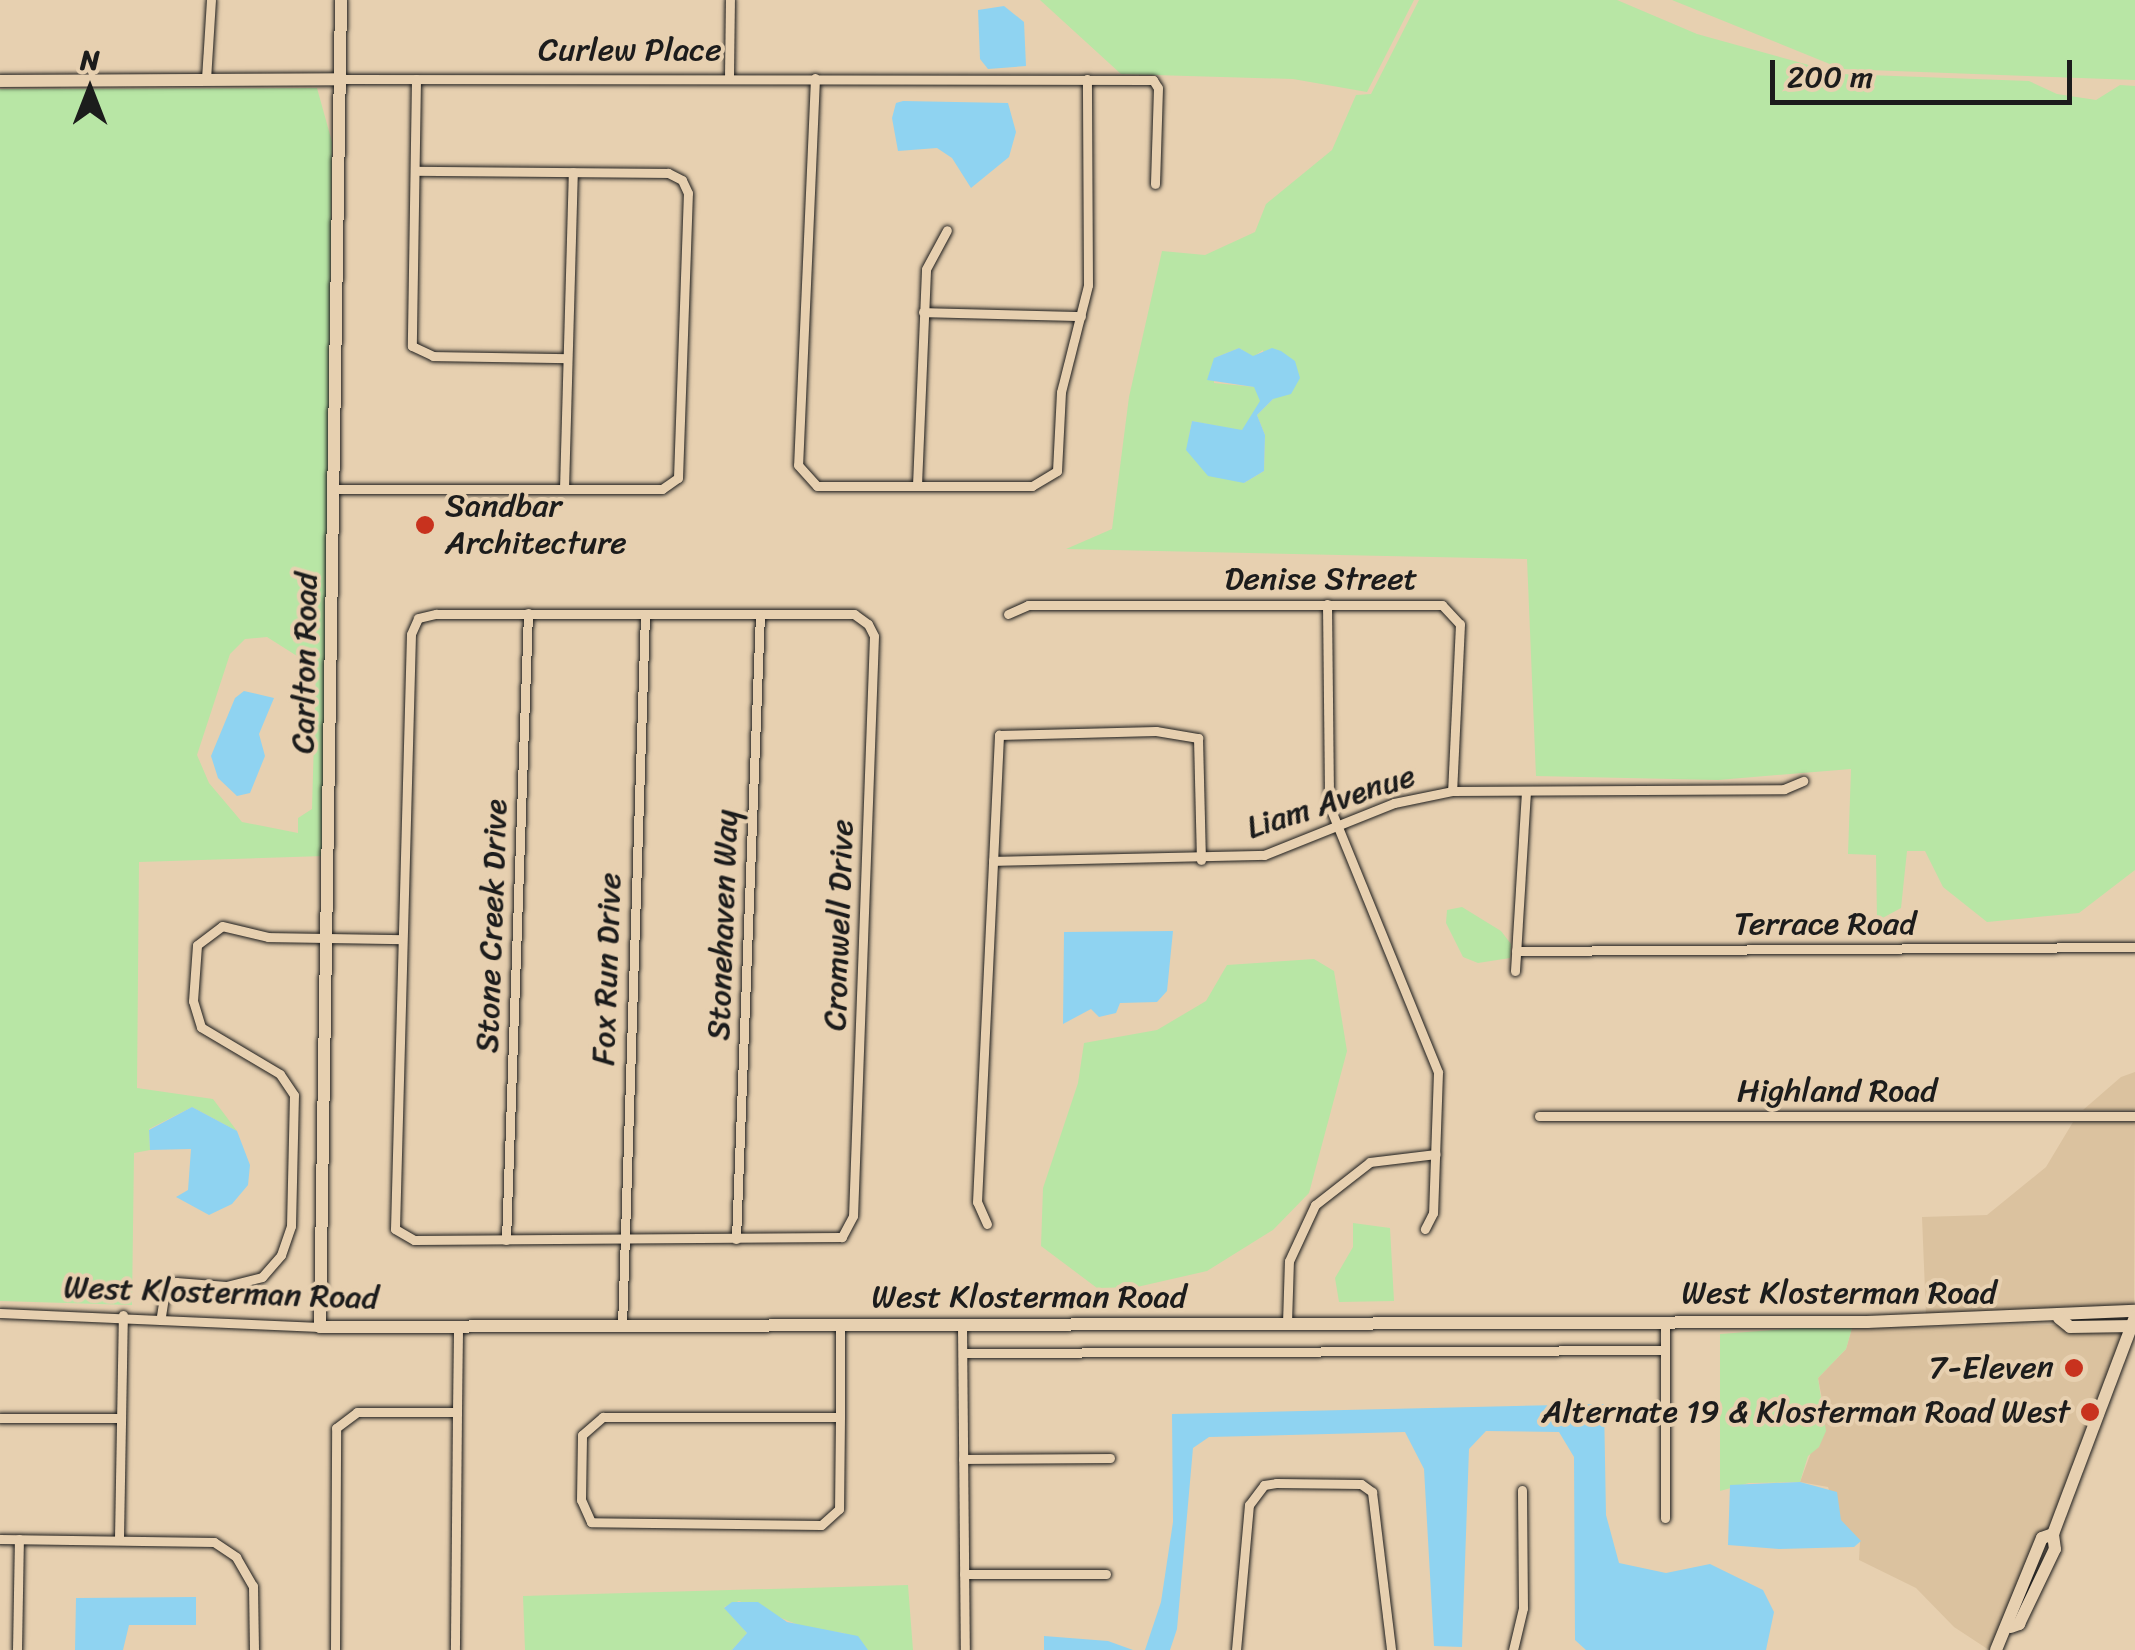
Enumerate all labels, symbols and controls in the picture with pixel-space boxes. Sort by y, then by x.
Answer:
street label: Curlew Place [538,31,722,69]
text: N [80,35,100,84]
north arrow [40,40,140,140]
scale bar [1775,40,2078,102]
text: 200 m [1787,50,1873,104]
place label: Sandbar Architecture [445,488,627,563]
marker: Sandbar Architecture [414,514,436,536]
street label: Denise Street [1224,560,1418,598]
street label: Carlton Road [284,572,326,754]
street label: Liam Avenue [1242,757,1420,847]
street label: Stone Creek Drive [468,797,516,1055]
street label: Stonehaven Way [700,809,746,1041]
street label: Cromwell Drive [816,819,862,1031]
street label: Fox Run Drive [584,872,630,1066]
street label: Terrace Road [1734,905,1916,943]
street label: Highland Road [1737,1072,1937,1110]
street label: West Klosterman Road [63,1268,379,1318]
street label: West Klosterman Road [1681,1274,1997,1312]
street label: West Klosterman Road [871,1278,1187,1316]
place label: 7-Eleven [1929,1349,2054,1387]
marker: 7-Eleven [2063,1357,2085,1379]
place label: Alternate 19 & Klosterman Road West [1540,1393,2070,1431]
marker: Alternate 19 & Klosterman Road West [2079,1401,2101,1423]

